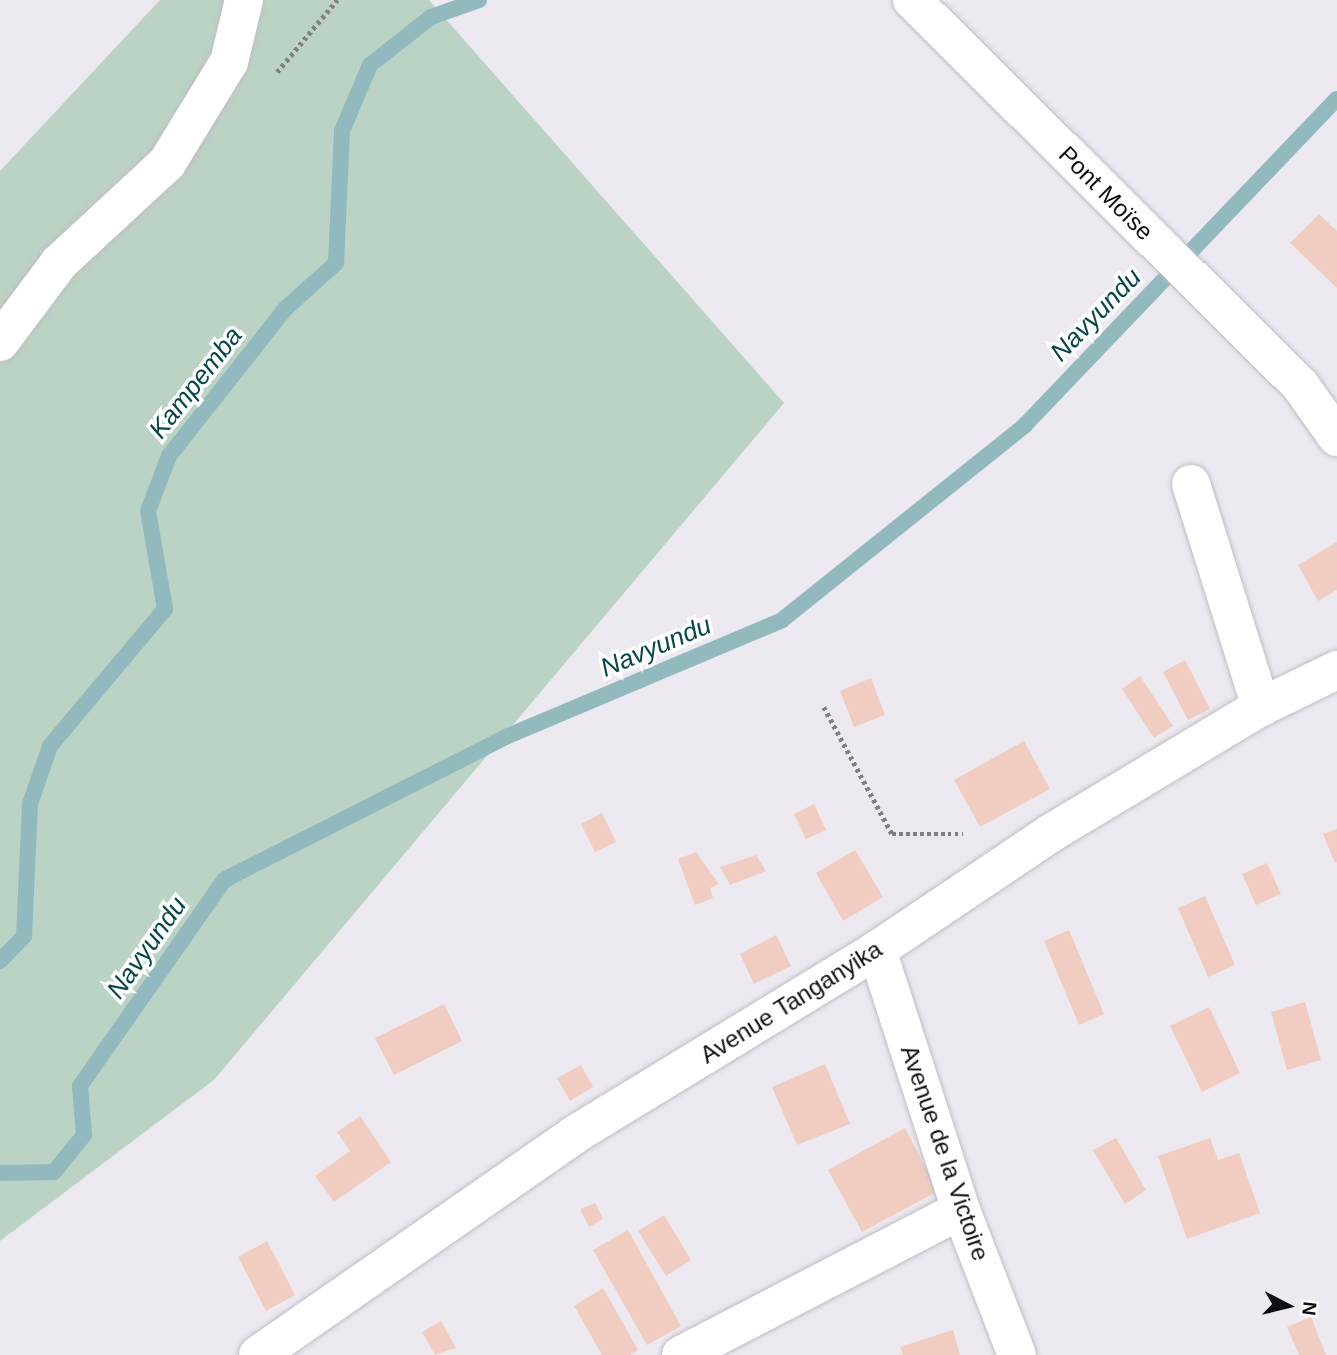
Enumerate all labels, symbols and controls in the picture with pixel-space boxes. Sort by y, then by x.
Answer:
street label: Pont Moïse [1053,140,1159,246]
water label: Navyundu [1044,262,1148,368]
water label: Kampemba [143,321,249,445]
water label: Navyundu [596,610,716,684]
water label: Navyundu [101,891,193,1005]
street label: Avenue Tanganyika [695,934,887,1070]
street label: Avenue de la Victoire [895,1041,995,1265]
north arrow [1253,1271,1323,1341]
text: N [1298,1301,1321,1317]

